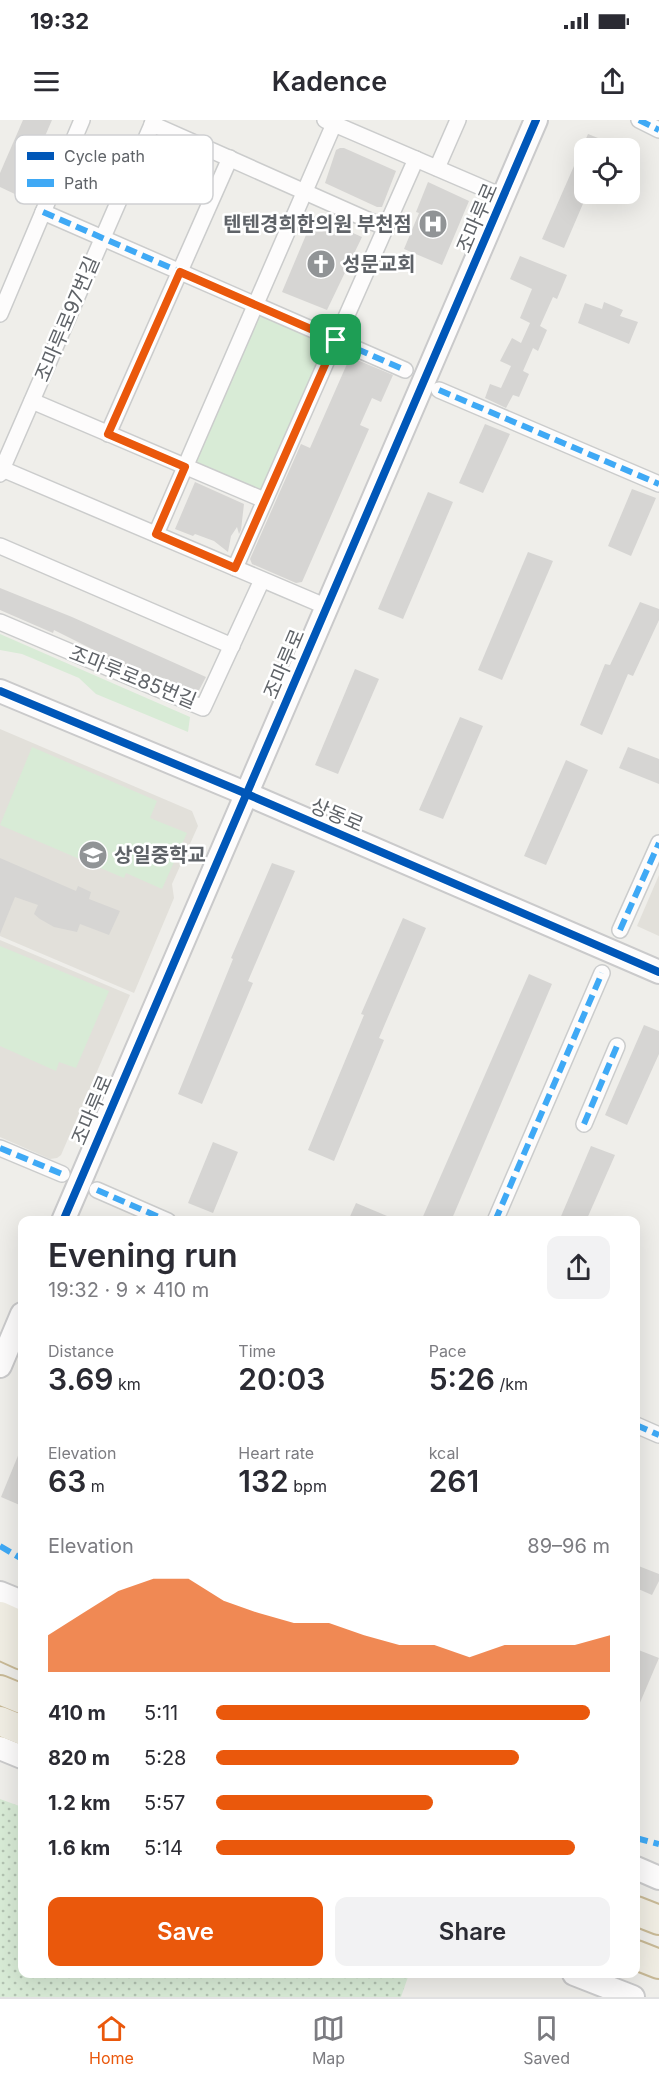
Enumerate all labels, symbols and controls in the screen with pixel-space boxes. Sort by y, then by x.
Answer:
text: 19:32 [30,8,89,34]
icon: menu [30,65,63,98]
text: Kadence [272,65,387,98]
icon: share [596,65,629,98]
legend [15,135,213,204]
map controls [574,138,640,204]
button: locate [574,138,640,204]
text: Cycle path [64,146,145,166]
text: Path [64,173,98,193]
street label: 조마루로 [452,179,502,257]
hospital icon: 텐텐경희한의원 부천점 [417,208,449,240]
place label: 텐텐경희한의원 부천점 [223,212,412,236]
church icon: 성문교회 [305,248,337,280]
place label: 성문교회 [342,252,416,276]
street label: 조마루로97번길 [30,253,104,385]
pin [310,314,361,365]
icon: arrive [319,323,352,356]
street label: 조마루로 [259,625,309,703]
street label: 조마루로85번길 [66,641,200,713]
street label: 상동로 [307,793,367,837]
school or university icon: 상일중학교 [77,839,109,871]
place label: 상일중학교 [114,843,206,867]
street label: 조마루로 [67,1071,117,1149]
text: Evening run [48,1235,238,1275]
button: share [547,1236,610,1299]
text: 19:32 · 9 × 410 m [48,1278,209,1302]
text: Distance [48,1341,114,1361]
text: Time [238,1341,276,1361]
text: Pace [429,1341,466,1361]
text: 3.69 [48,1361,114,1397]
text: 20:03 [238,1361,325,1397]
text: 5:26 [429,1361,495,1397]
text: km [114,1374,141,1394]
text: /km [495,1374,528,1394]
text: Elevation [48,1443,117,1463]
text: Heart rate [238,1443,314,1463]
text: kcal [429,1443,459,1463]
text: 63 [48,1463,86,1499]
text: 132 [238,1463,289,1499]
text: 261 [429,1463,479,1499]
text: m [86,1476,105,1496]
text: bpm [289,1476,327,1496]
text: Elevation [48,1534,134,1558]
text: 89–96 m [527,1534,610,1558]
text: 410 m [48,1701,106,1725]
text: 5:11 [144,1701,178,1725]
text: 820 m [48,1746,110,1770]
text: 5:28 [144,1746,187,1770]
text: 1.2 km [48,1791,111,1815]
text: 5:57 [144,1791,185,1815]
text: 1.6 km [48,1836,110,1860]
text: 5:14 [144,1836,183,1860]
button: Save [48,1897,323,1966]
button: Share [335,1897,610,1966]
tab: Home [89,2012,134,2068]
tab: Map [312,2012,345,2068]
tab: Saved [523,2012,570,2068]

